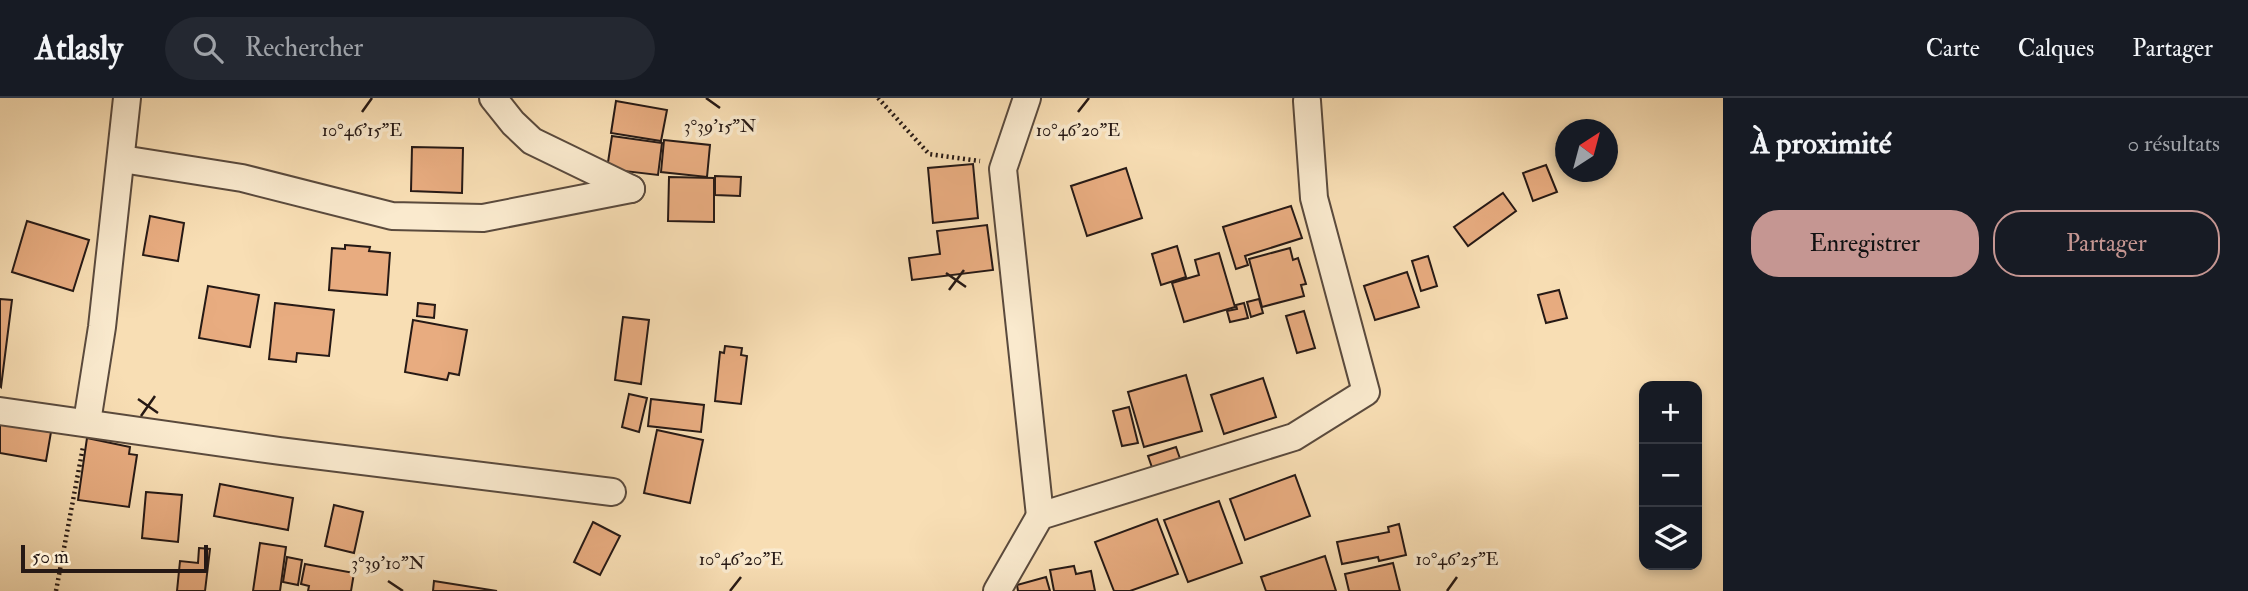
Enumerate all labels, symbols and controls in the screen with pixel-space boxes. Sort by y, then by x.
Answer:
search box [165,17,655,80]
text: Atlasly [35,28,123,69]
icon: search [189,29,227,67]
text: Rechercher [245,32,363,64]
text: Carte [1926,33,1980,64]
text: Calques [2018,33,2094,64]
text: Partager [2132,33,2213,64]
text: 3°39'15"N [684,115,756,138]
text: 10°46'15"E [322,119,402,142]
text: 10°46'20"E [1036,119,1120,142]
north arrow [1555,119,1618,182]
text: À proximité [1751,125,1891,162]
text: 0 résultats [2127,129,2220,158]
button: Enregistrer [1751,210,1979,277]
button: Partager [1993,210,2220,277]
map controls [1639,381,1702,570]
button: + [1639,381,1702,444]
button: − [1639,444,1702,507]
button: layers [1639,507,1702,570]
scale bar [21,542,208,574]
text: 50 m [32,545,69,569]
text: 10°46'20"E [699,548,783,571]
text: 10°46'25"E [1415,548,1499,571]
text: 3°39'10"N [351,552,425,575]

